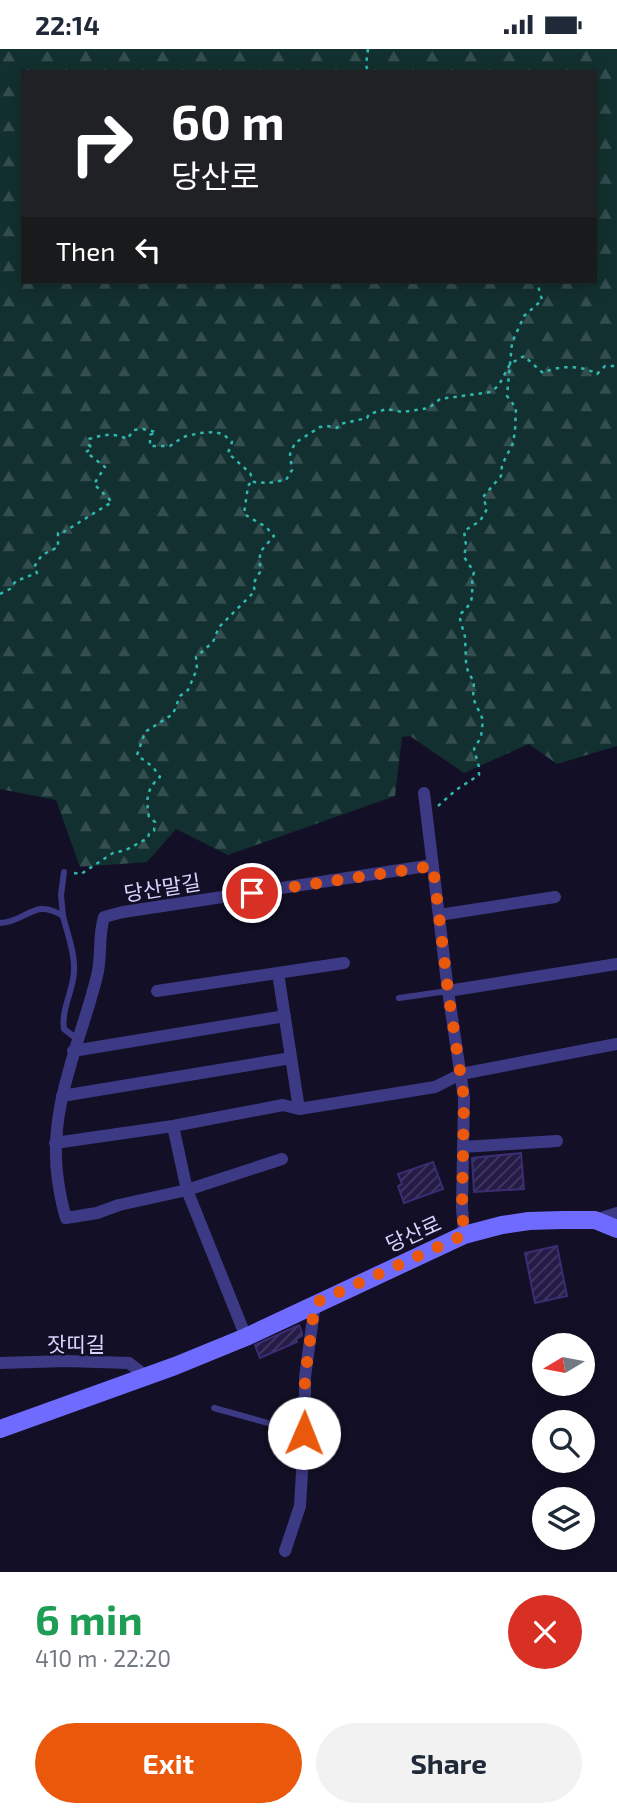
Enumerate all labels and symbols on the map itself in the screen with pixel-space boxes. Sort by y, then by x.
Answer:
pin [222,863,282,923]
street label: 당산말길 [122,869,202,905]
street label: 당산로 [381,1210,445,1256]
street label: 잣띠길 [47,1331,105,1356]
north arrow [532,1333,595,1397]
position arrow [267,1396,341,1470]

